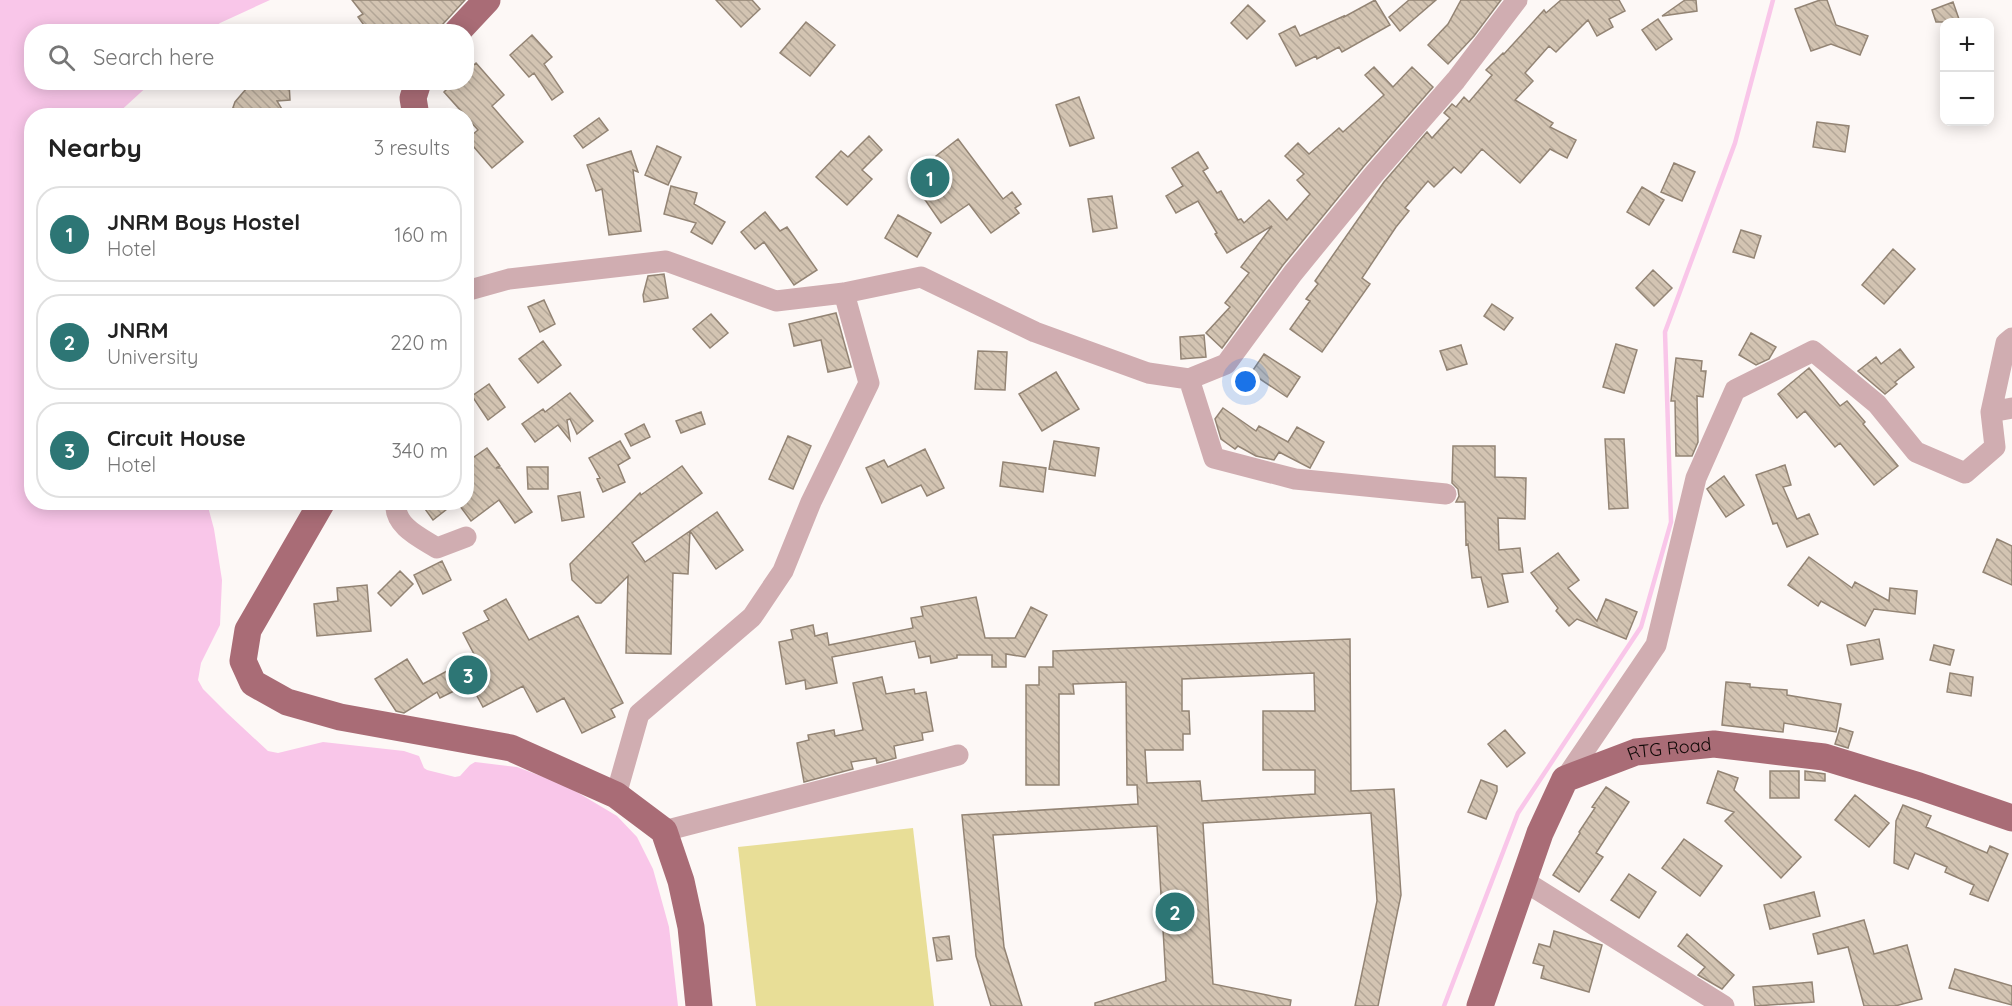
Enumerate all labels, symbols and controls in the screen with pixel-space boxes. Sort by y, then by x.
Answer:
map controls [1940,18,1994,126]
button: + [1940,18,1994,72]
search box [24,24,474,90]
icon: search [45,41,78,74]
text: Search here [93,43,214,71]
button: − [1940,72,1994,126]
text: Nearby [48,131,142,164]
text: 3 results [374,135,450,160]
pin: 1 [910,156,950,201]
text: JNRM Boys Hostel [107,208,300,236]
text: 1 [66,222,73,247]
text: 160 m [394,222,448,247]
text: Hotel [107,236,156,261]
text: JNRM [107,316,168,344]
text: 2 [64,330,75,355]
text: 220 m [390,330,448,355]
text: University [107,344,198,369]
your location [1231,367,1260,396]
text: Circuit House [107,424,246,452]
text: 3 [64,438,75,463]
text: 340 m [391,438,448,463]
text: Hotel [107,452,156,477]
pin: 3 [448,652,488,698]
street label: RTG Road [1624,732,1712,765]
pin: 2 [1156,890,1194,934]

